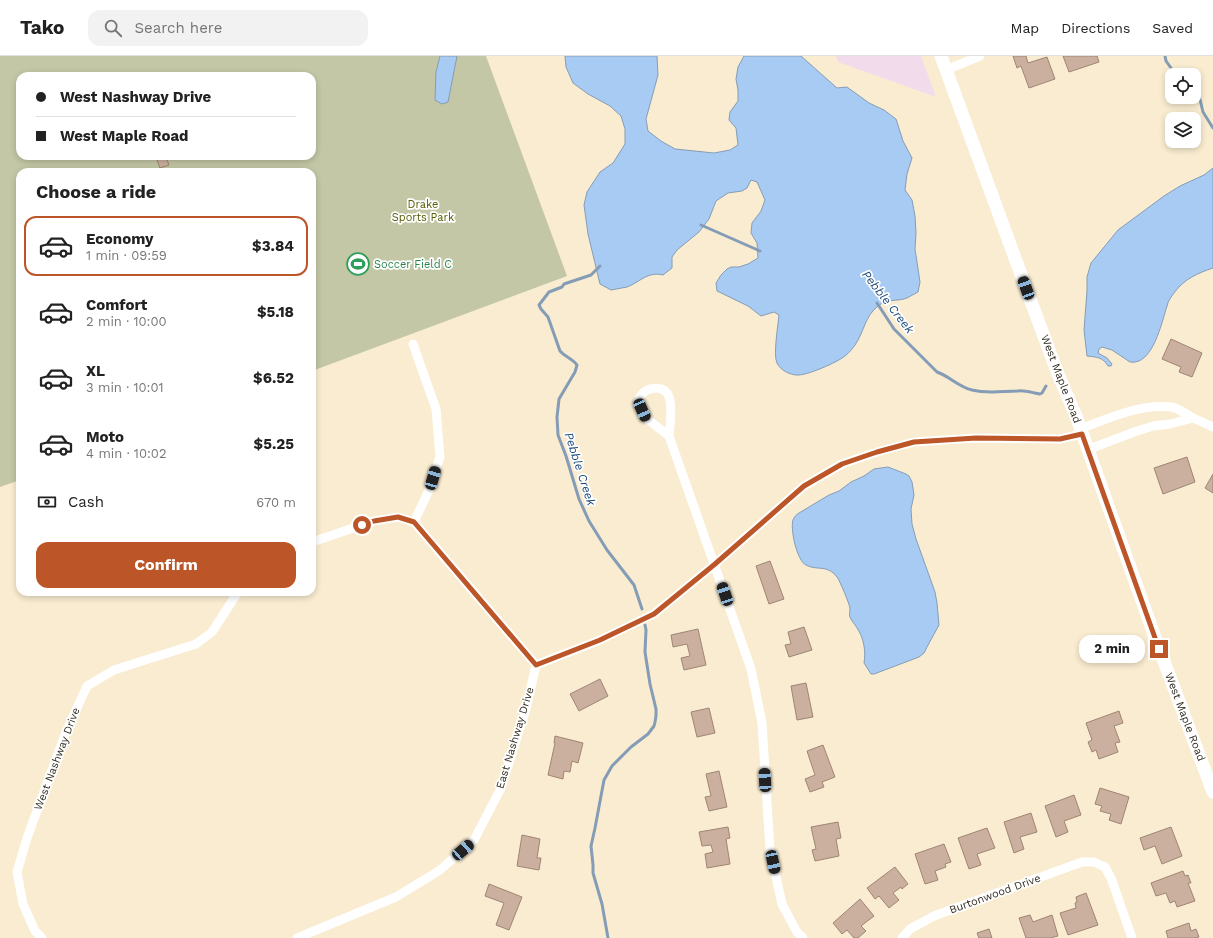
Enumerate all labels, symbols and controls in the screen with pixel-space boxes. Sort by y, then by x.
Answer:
search box [88,10,368,46]
text: Tako [20,16,64,39]
icon: search [102,17,124,39]
text: Search here [134,19,222,37]
text: Map [1011,20,1039,36]
text: Directions [1061,20,1130,36]
text: Saved [1152,20,1193,36]
map controls [1165,68,1201,148]
button: locate [1165,68,1201,104]
text: West Nashway Drive [60,88,211,106]
button: layers [1165,112,1201,148]
text: West Maple Road [60,127,188,145]
text: Choose a ride [36,181,156,202]
park label: Drake Sports Park [392,198,454,224]
icon: car [38,228,74,264]
text: Economy [86,230,153,248]
text: $3.84 [252,237,294,255]
text: 1 min · 09:59 [86,248,167,263]
sports icon: Soccer Field C [345,251,371,277]
place label: Soccer Field C [374,258,452,271]
water label: Pebble Creek [859,268,917,337]
car [1016,275,1036,301]
icon: car [38,294,74,330]
text: Comfort [86,296,147,314]
text: $5.18 [257,303,294,321]
text: 2 min · 10:00 [86,314,167,329]
street label: West Maple Road [1038,333,1084,425]
icon: car [38,360,74,396]
text: XL [86,362,105,380]
text: $6.52 [253,369,294,387]
text: 3 min · 10:01 [86,380,164,395]
car [632,397,652,423]
icon: car [38,426,74,462]
text: Moto [86,428,124,446]
water label: Pebble Creek [562,431,599,508]
text: $5.25 [254,435,294,453]
text: 4 min · 10:02 [86,446,166,461]
car [424,465,442,491]
icon: cash [36,491,58,513]
text: Cash [68,493,104,511]
text: 670 m [256,495,296,510]
route start [353,516,371,534]
button: Confirm [36,542,296,588]
car [715,581,735,607]
callout: 2 min [1079,635,1145,663]
route end [1150,640,1168,658]
text: 2 min [1094,641,1130,656]
street label: West Maple Road [1162,671,1208,763]
street label: East Nashway Drive [493,686,537,790]
street label: West Nashway Drive [31,706,83,812]
car [758,768,772,792]
car [450,838,476,862]
car [765,849,781,875]
street label: Burtonwood Drive [948,871,1042,917]

